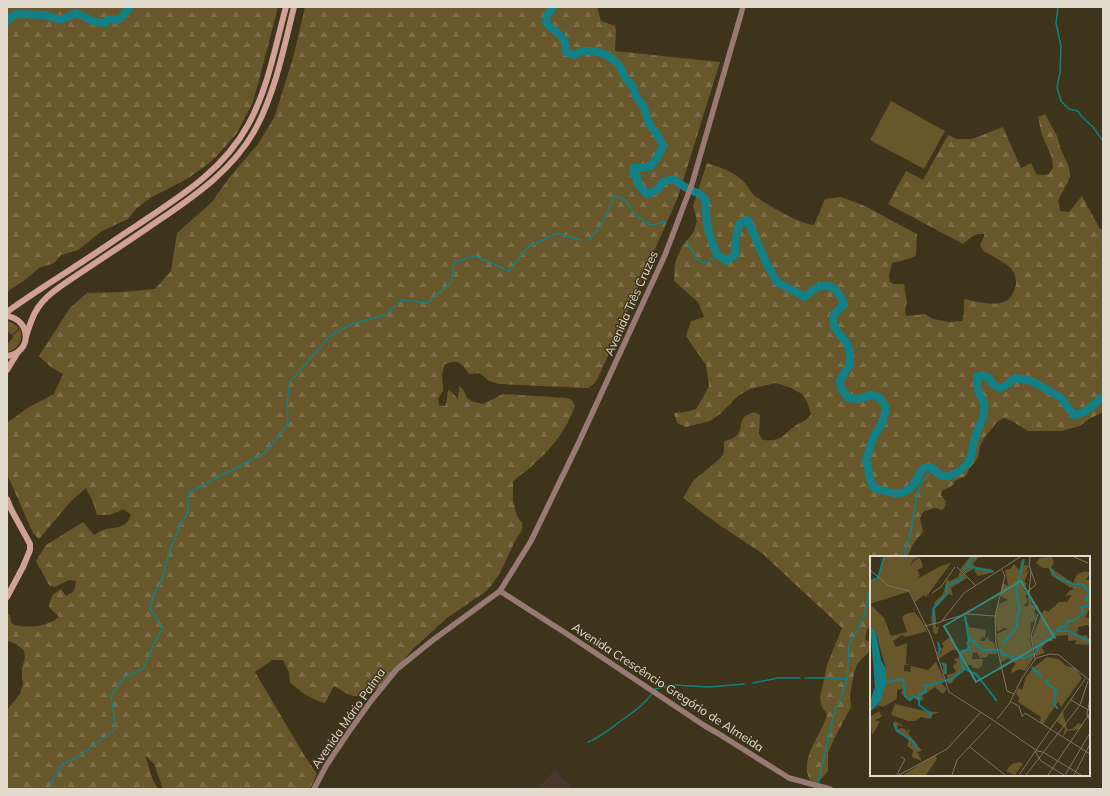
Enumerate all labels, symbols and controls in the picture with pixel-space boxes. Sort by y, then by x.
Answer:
street label: Avenida Três Cruzes [601,248,661,358]
inset map [870,556,1090,776]
street label: Avenida Crescêncio Gregório de Almeida [569,619,767,755]
street label: Avenida Mário Palma [308,665,388,771]

